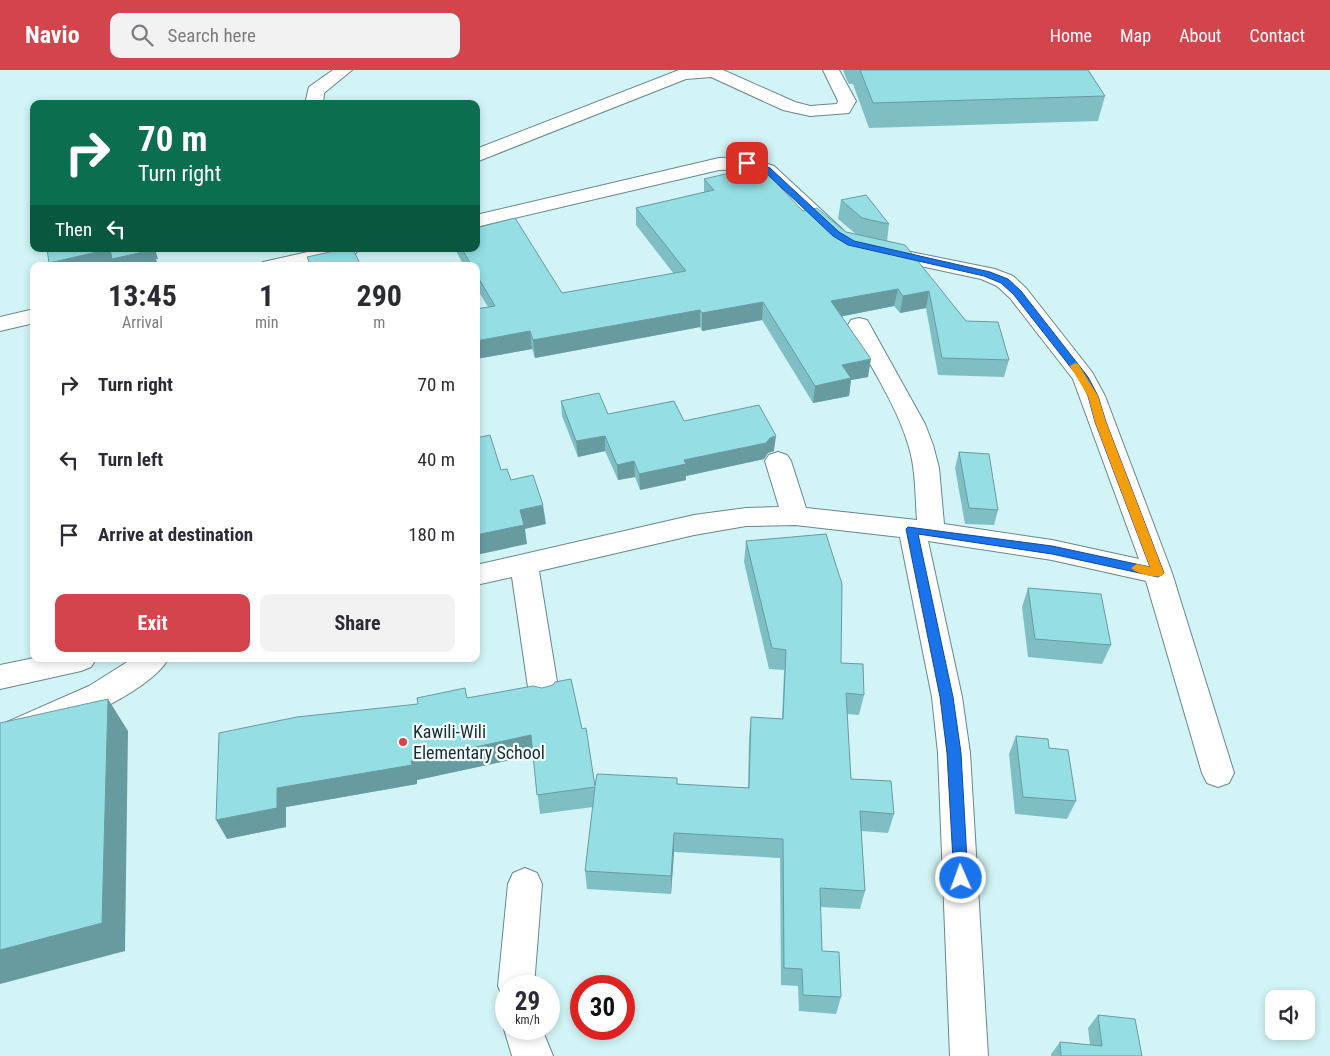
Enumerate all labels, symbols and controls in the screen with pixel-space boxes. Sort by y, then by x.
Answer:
search box [110,13,460,58]
text: Navio [25,21,80,49]
icon: search [128,21,156,49]
text: Search here [168,24,256,47]
text: Home [1050,25,1092,46]
text: Map [1120,25,1151,46]
text: About [1179,25,1221,46]
text: Contact [1249,25,1305,46]
text: 70 m [138,119,207,160]
icon: right [55,120,120,185]
pin [726,142,768,184]
icon: arrive [733,149,761,177]
text: Turn right [138,161,221,186]
icon: left [102,215,130,243]
text: Then [55,218,92,241]
text: 13:45 [108,278,177,313]
text: 1 [259,278,274,313]
text: 290 [356,278,402,313]
text: Arrival [122,313,163,332]
text: min [255,313,278,332]
text: m [373,313,385,332]
icon: right [55,371,83,399]
text: Turn right [98,373,173,396]
text: 70 m [418,373,455,396]
icon: left [55,446,83,474]
text: Turn left [98,448,163,471]
text: 40 m [418,448,455,471]
icon: arrive [55,521,83,549]
text: Arrive at destination [98,523,253,546]
text: 180 m [408,523,455,546]
button: Exit [55,594,250,652]
button: Share [260,594,455,652]
place label: Kawili-Wili Elementary School [413,721,545,763]
marker: Kawili-Wili Elementary School [397,736,409,748]
position arrow [934,851,986,903]
speed limit sign: 30 [570,975,635,1040]
text: 29 [515,987,540,1016]
map controls [1265,990,1315,1040]
button: sound [1265,990,1315,1040]
text: km/h [515,1013,540,1027]

